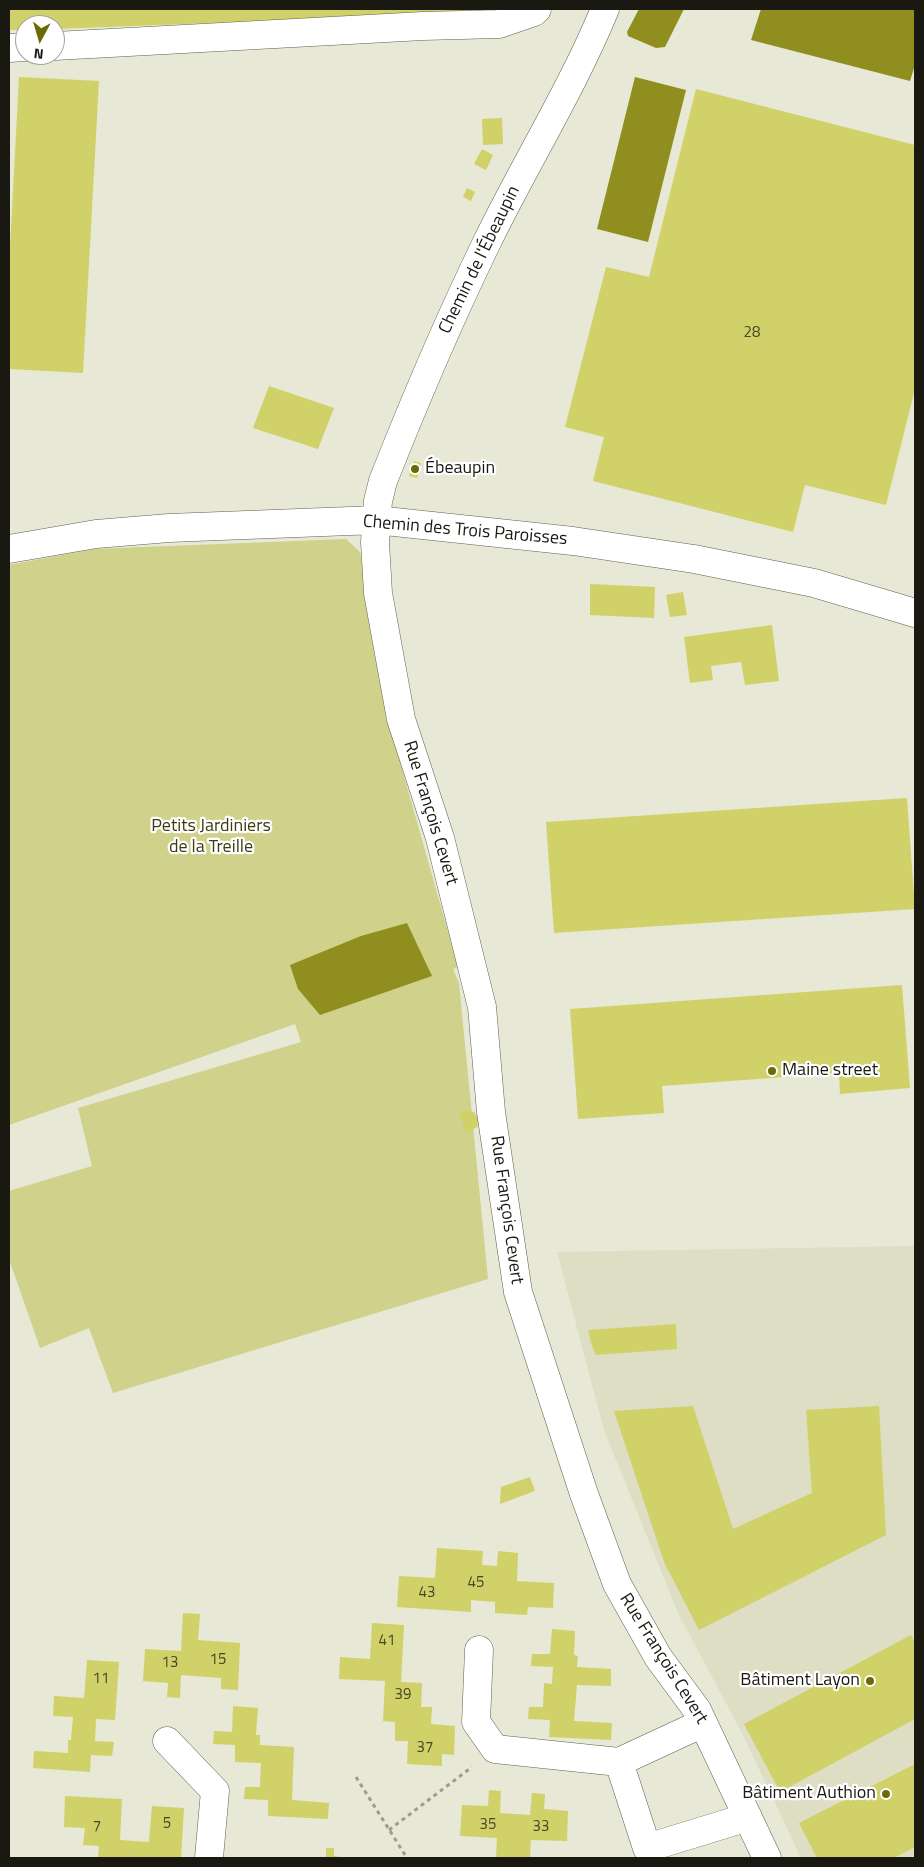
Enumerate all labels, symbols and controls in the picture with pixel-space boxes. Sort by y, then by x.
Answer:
north arrow [15,15,65,65]
text: N [33,43,44,65]
street label: Chemin de l'Ébeaupin [435,183,525,337]
house number: 28 [744,324,760,342]
place label: Ébeaupin [425,458,495,480]
marker: Ébeaupin [409,463,421,475]
street label: Chemin des Trois Paroisses [362,511,568,551]
street label: Rue François Cevert [398,738,462,888]
park label: Petits Jardiniers de la Treille [151,816,271,859]
place label: Maine street [782,1060,878,1082]
marker: Maine street [766,1065,778,1077]
street label: Rue François Cevert [485,1134,527,1286]
house number: 45 [468,1574,484,1592]
house number: 43 [419,1584,435,1602]
street label: Rue François Cevert [614,1590,712,1728]
house number: 41 [379,1632,395,1650]
house number: 15 [210,1651,226,1669]
house number: 13 [162,1654,178,1672]
house number: 11 [93,1670,109,1688]
place label: Bâtiment Layon [740,1670,860,1692]
marker: Bâtiment Layon [864,1675,876,1687]
house number: 39 [395,1686,411,1704]
house number: 37 [417,1739,433,1757]
place label: Bâtiment Authion [742,1783,876,1805]
marker: Bâtiment Authion [880,1788,892,1800]
house number: 5 [163,1815,171,1833]
house number: 35 [480,1816,496,1834]
house number: 7 [93,1818,101,1836]
house number: 33 [533,1818,549,1836]

